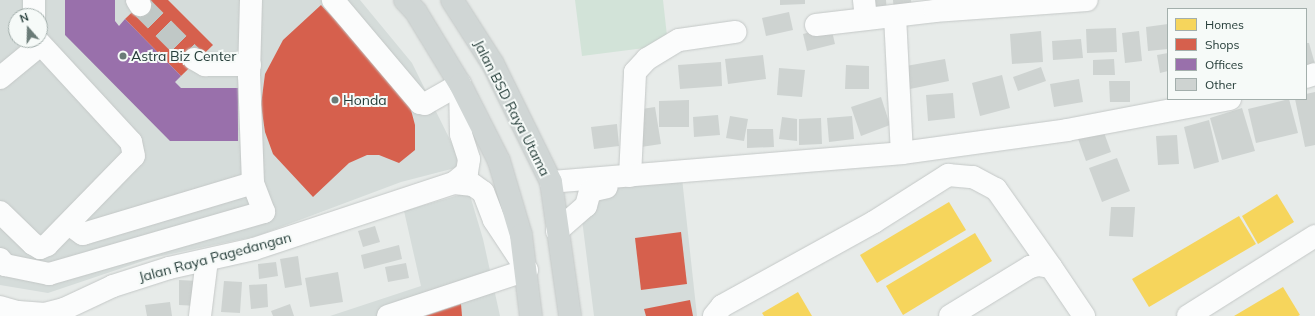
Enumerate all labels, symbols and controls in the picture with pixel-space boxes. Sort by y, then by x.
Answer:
north arrow [8,8,48,48]
legend [1167,8,1307,100]
text: N [18,10,31,26]
text: Homes [1205,17,1244,32]
street label: Jalan BSD Raya Utama [470,37,554,179]
text: Shops [1205,37,1240,52]
place label: Astra Biz Center [131,48,236,64]
marker: Astra Biz Center [118,51,128,61]
text: Offices [1205,57,1243,72]
text: Other [1205,77,1236,92]
place label: Honda [343,92,387,108]
marker: Honda [330,95,340,105]
street label: Jalan Raya Pagedangan [137,229,293,285]

